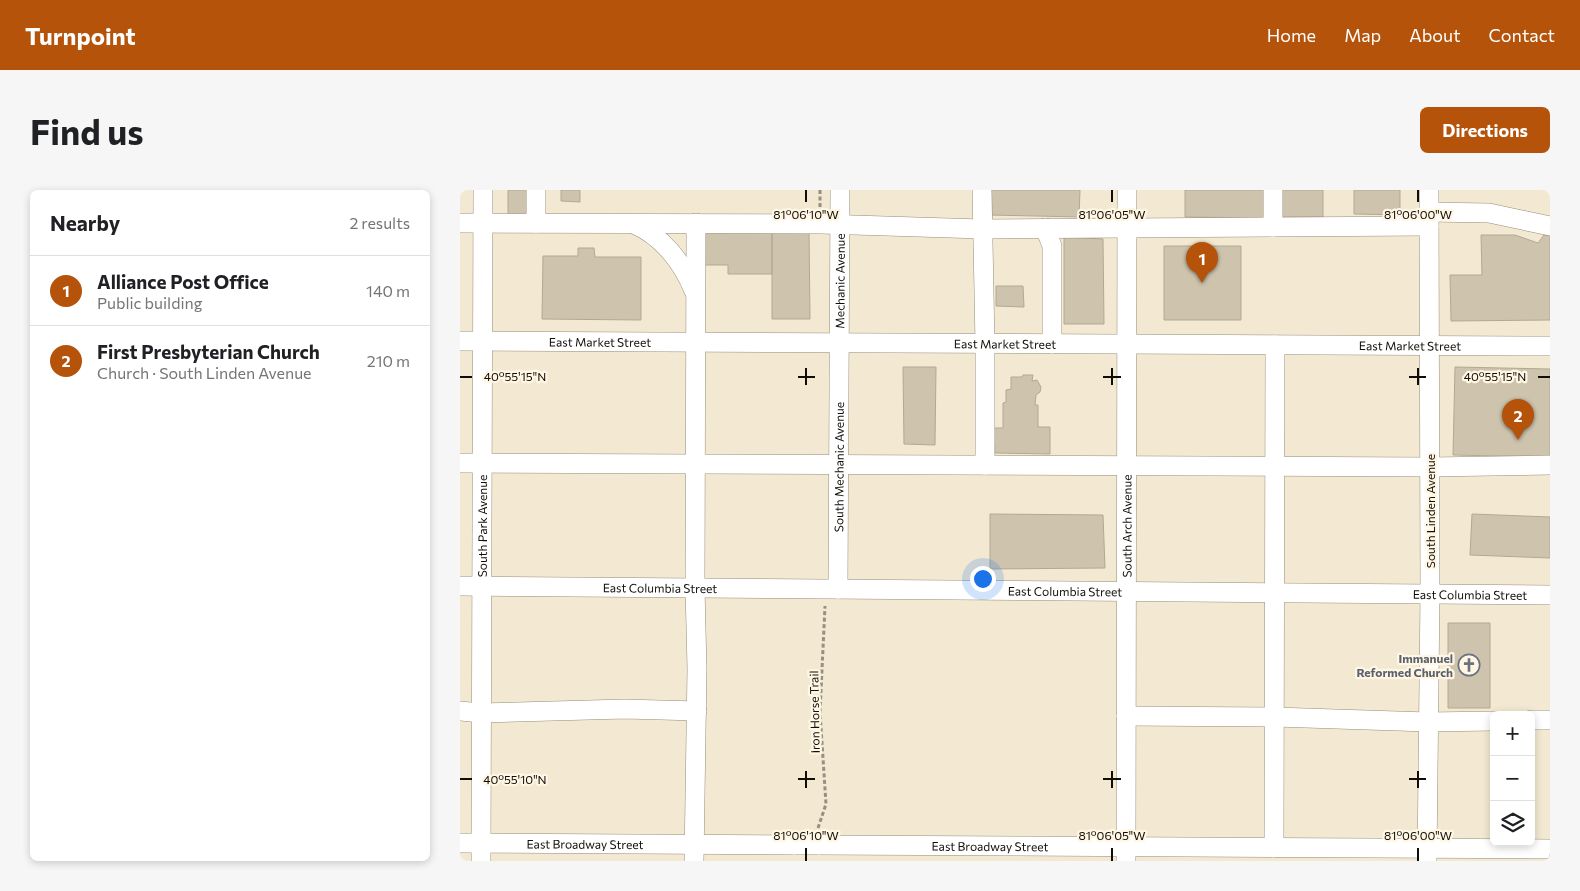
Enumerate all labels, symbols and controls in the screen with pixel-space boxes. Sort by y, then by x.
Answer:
text: Turnpoint [25,21,136,50]
text: Home [1267,24,1316,46]
text: Map [1344,24,1381,46]
text: About [1409,24,1461,46]
text: Contact [1489,24,1555,46]
button: Directions [1420,107,1550,153]
text: Find us [30,109,144,152]
text: 81°06'10"W [773,207,839,221]
text: 81°06'05"W [1078,207,1146,221]
text: 81°06'00"W [1384,207,1452,221]
text: Nearby [50,210,120,235]
text: 2 results [349,213,410,232]
street label: Mechanic Avenue [832,233,847,329]
pin: 1 [1186,242,1218,283]
text: Alliance Post Office [97,270,269,293]
text: 1 [62,281,70,300]
text: 140 m [366,281,410,300]
text: Public building [97,293,202,312]
street label: East Market Street [549,334,651,349]
street label: East Market Street [954,336,1056,351]
street label: East Market Street [1359,338,1461,353]
text: First Presbyterian Church [97,340,320,363]
text: 2 [61,351,71,370]
text: 210 m [367,351,410,370]
text: Church · South Linden Avenue [97,363,312,382]
text: 40°55'15"N [484,369,546,383]
text: 40°55'15"N [1464,369,1526,383]
pin: 2 [1502,399,1534,440]
street label: South Mechanic Avenue [831,402,846,532]
street label: South Linden Avenue [1423,454,1437,568]
street label: South Arch Avenue [1119,474,1134,578]
street label: South Park Avenue [475,475,489,577]
your location [970,566,996,592]
street label: East Columbia Street [603,580,717,595]
street label: East Columbia Street [1008,584,1122,598]
street label: East Columbia Street [1413,587,1527,602]
place label: Immanuel Reformed Church [1356,651,1453,679]
church icon: Immanuel Reformed Church [1457,653,1481,677]
street label: Iron Horse Trail [806,670,822,754]
map controls [1490,711,1535,846]
button: + [1490,711,1535,756]
button: − [1490,756,1535,801]
text: 40°55'10"N [483,772,547,786]
button: layers [1490,801,1535,846]
text: 81°06'10"W [773,828,839,842]
text: 81°06'05"W [1078,828,1146,842]
text: 81°06'00"W [1384,828,1452,842]
street label: East Broadway Street [526,836,644,851]
street label: East Broadway Street [931,839,1049,853]

